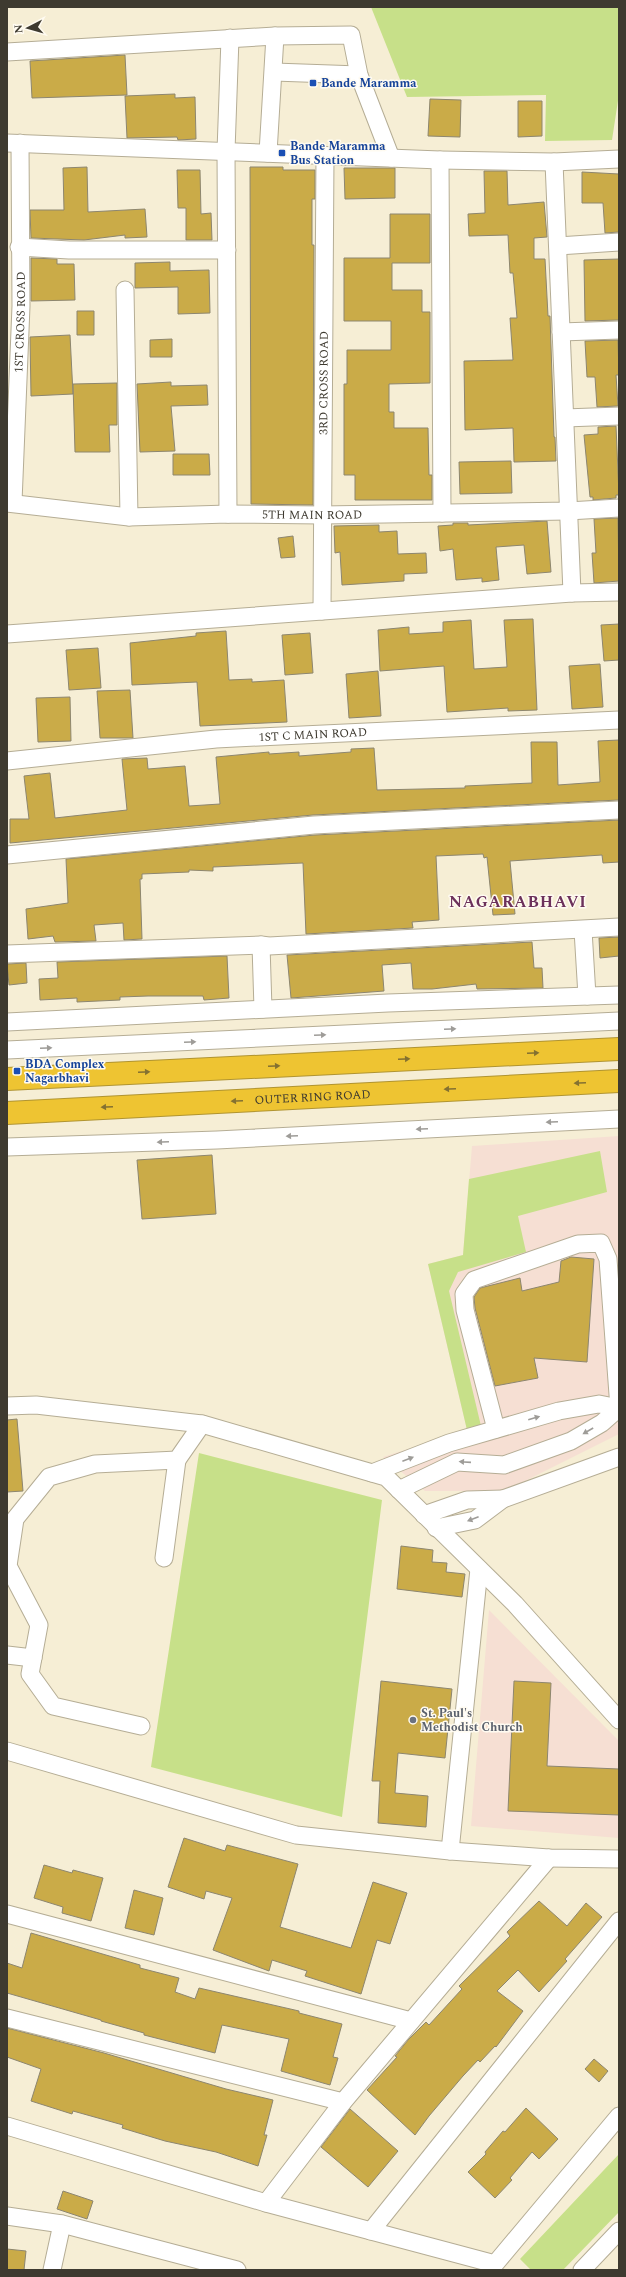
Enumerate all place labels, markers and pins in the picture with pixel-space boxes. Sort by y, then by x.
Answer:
place label: Bande Maramma [321,74,417,93]
marker: Bande Maramma [308,78,318,88]
place label: Bande Maramma Bus Station [290,137,386,170]
marker: Bande Maramma Bus Station [277,148,287,158]
place label: BDA Complex Nagarbhavi [25,1055,105,1088]
marker: BDA Complex Nagarbhavi [12,1066,22,1076]
place label: St. Paul's Methodist Church [421,1704,523,1737]
marker: St. Paul's Methodist Church [408,1715,418,1725]

